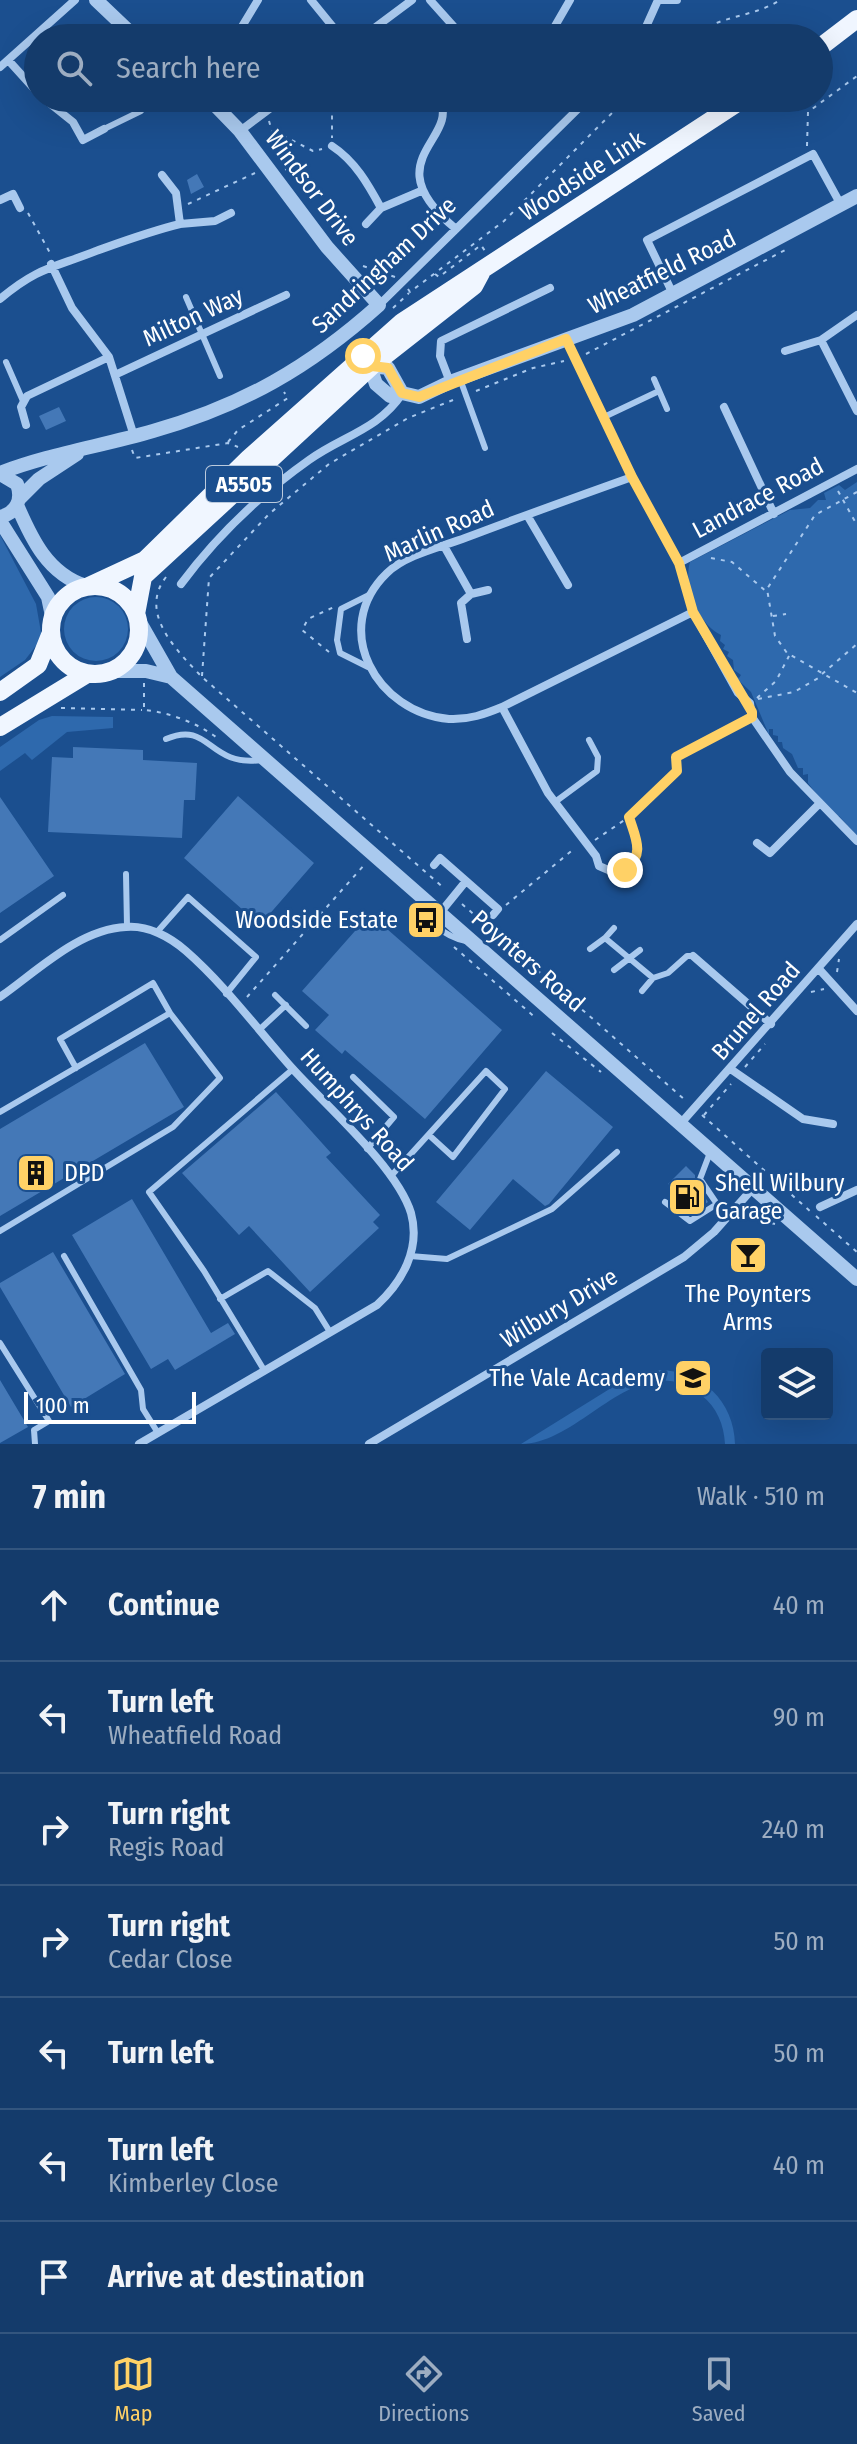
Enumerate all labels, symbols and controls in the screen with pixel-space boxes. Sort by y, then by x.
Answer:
search box [24,24,833,112]
icon: search [52,46,96,90]
text: Search here [116,50,261,86]
street label: Windsor Drive [260,125,364,251]
street label: Woodside Link [514,125,650,227]
street label: Sandringham Drive [306,191,462,339]
street label: Wheatfield Road [584,224,740,320]
street label: Milton Way [138,282,248,352]
route start [345,338,381,374]
street label: Landrace Road [688,452,828,544]
road number: A5505 [206,466,282,502]
street label: Marlin Road [380,494,498,568]
route end [607,852,643,888]
bus stop icon: Woodside Estate [405,899,447,941]
street label: Poynters Road [466,904,590,1018]
place label: Woodside Estate [235,906,398,934]
street label: Brunel Road [706,956,806,1066]
street label: Humphrys Road [295,1043,419,1177]
building icon: DPD [15,1152,57,1194]
place label: DPD [64,1159,104,1187]
place label: Shell Wilbury Garage [715,1169,845,1225]
fuel station icon: Shell Wilbury Garage [666,1176,708,1218]
bar icon: The Poynters Arms [727,1234,769,1276]
street label: Wilbury Drive [496,1262,622,1354]
place label: The Poynters Arms [685,1280,811,1336]
map controls [761,1348,833,1420]
button: layers [761,1348,833,1420]
school or university icon: The Vale Academy [672,1357,714,1399]
place label: The Vale Academy [489,1364,665,1392]
scale bar [24,1388,196,1424]
text: 100 m [36,1392,90,1419]
text: 7 min [32,1476,106,1517]
text: Walk · 510 m [697,1481,825,1512]
icon: ahead [32,1583,76,1627]
text: Continue [108,1587,220,1623]
text: 40 m [773,1590,825,1621]
text: Turn left [108,1684,214,1720]
icon: left [32,1695,76,1739]
text: 90 m [773,1702,825,1733]
text: Wheatfield Road [108,1720,282,1751]
text: Turn right [108,1796,230,1832]
icon: right [32,1807,76,1851]
text: 240 m [762,1814,825,1845]
text: Regis Road [108,1832,225,1863]
text: Turn right [108,1908,230,1944]
icon: right [32,1919,76,1963]
text: 50 m [773,1926,825,1957]
text: Cedar Close [108,1944,233,1975]
icon: left [32,2031,76,2075]
text: Turn left [108,2035,214,2071]
text: 50 m [773,2038,825,2069]
text: Turn left [108,2132,214,2168]
icon: left [32,2143,76,2187]
text: 40 m [773,2150,825,2181]
text: Kimberley Close [108,2168,279,2199]
icon: arrive [32,2255,76,2299]
text: Arrive at destination [108,2259,365,2295]
tab: Map [111,2352,155,2427]
tab: Directions [378,2352,469,2427]
tab: Saved [692,2352,746,2427]

